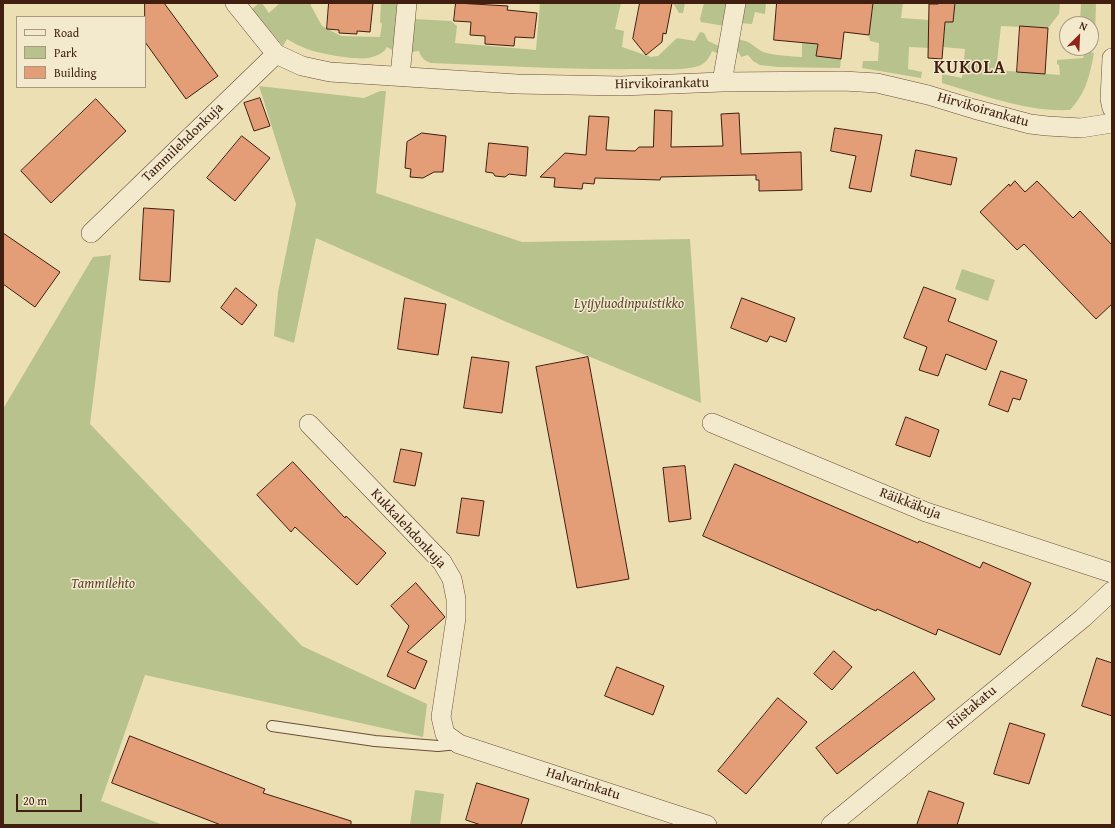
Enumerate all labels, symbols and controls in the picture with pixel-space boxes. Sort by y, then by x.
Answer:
legend [16,16,146,88]
north arrow [1059,16,1099,56]
text: N [1077,17,1090,35]
text: Road [54,24,79,41]
text: Park [54,44,77,61]
district label: KUKOLA [934,57,1006,79]
text: Building [54,64,97,81]
street label: Hirvikoirankatu [615,75,709,93]
street label: Hirvikoirankatu [935,89,1031,131]
street label: Tammilehdonkuja [139,100,227,186]
park label: Lyijyluodinpuistikko [574,296,684,312]
street label: Räikkäkuja [877,485,943,523]
street label: Kukkalehdonkuja [367,486,449,572]
park label: Tammilehto [71,576,135,592]
street label: Riistakatu [944,683,1000,733]
street label: Halvarinkatu [544,764,622,804]
scale bar [18,786,84,812]
text: 20 m [23,792,47,809]

